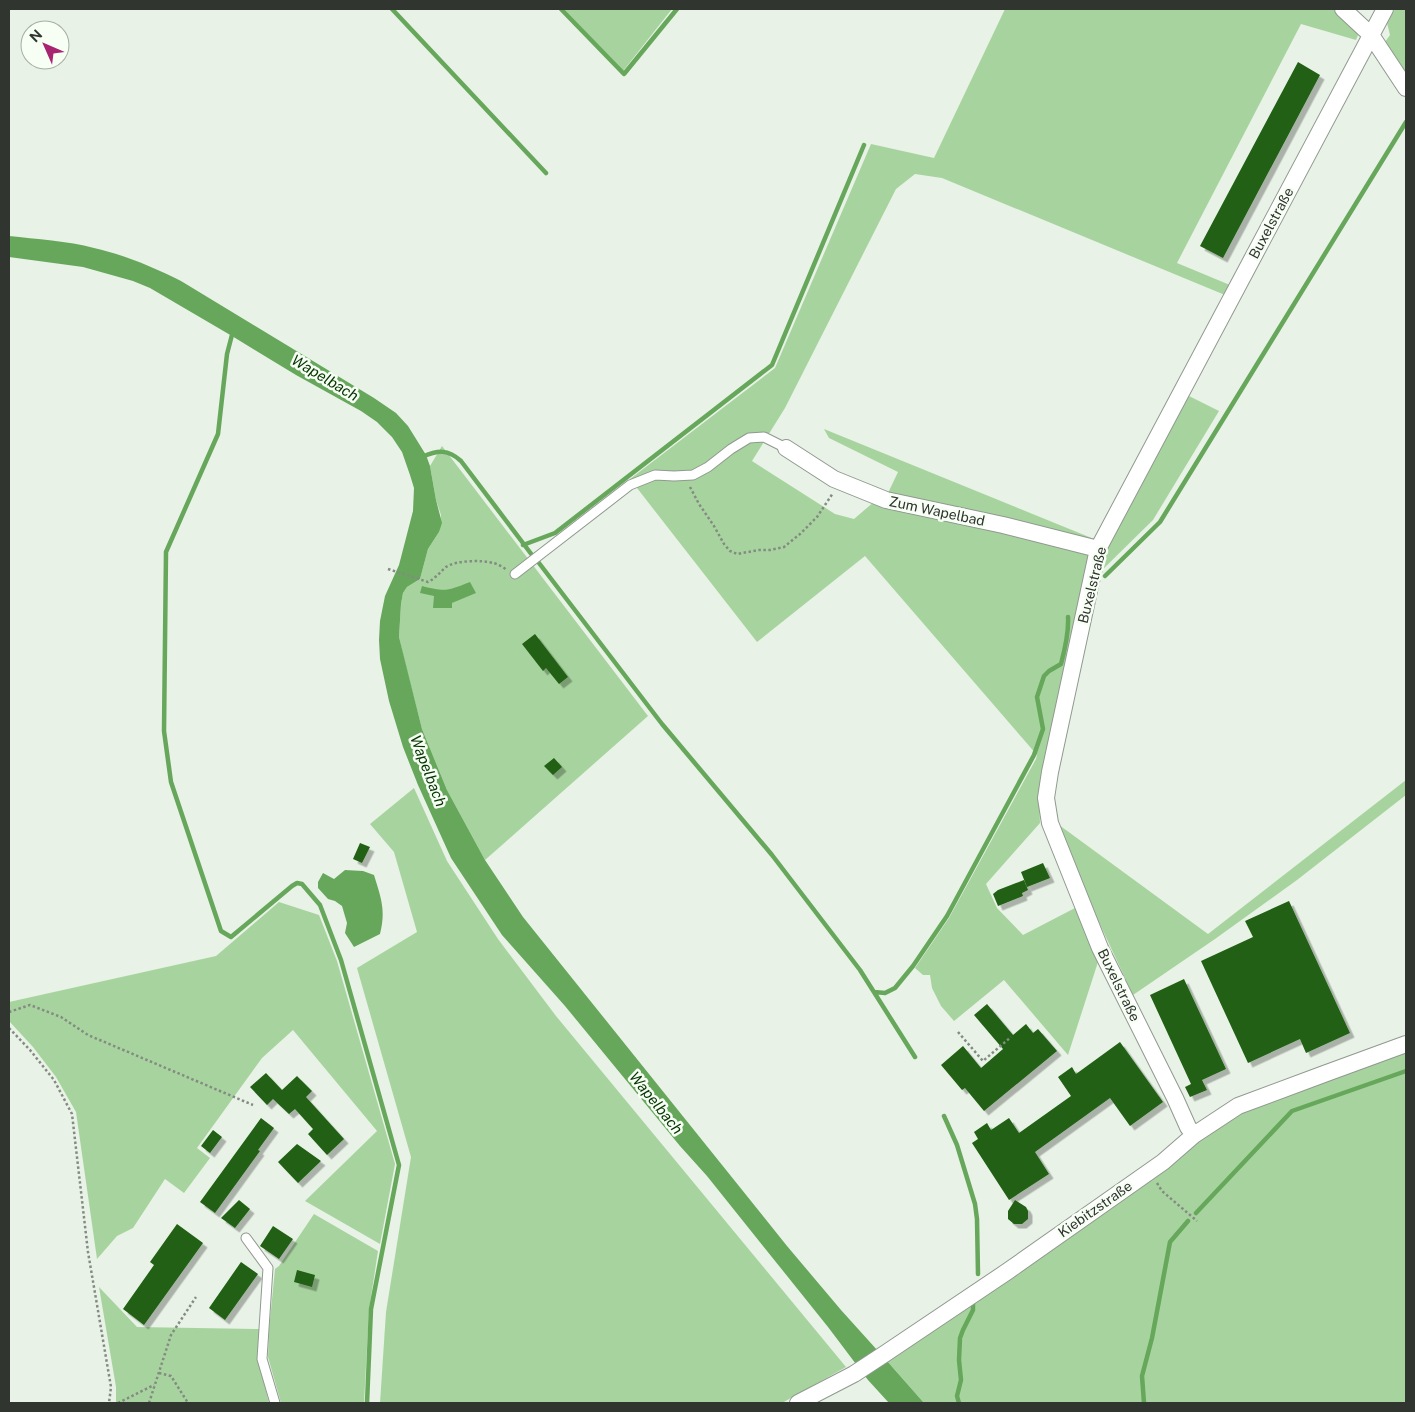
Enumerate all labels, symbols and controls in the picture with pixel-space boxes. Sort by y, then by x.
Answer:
north arrow [20,20,70,70]
text: N [26,26,45,45]
street label: Buxelstraße [1245,184,1297,261]
water label: Wapelbach [289,351,362,404]
street label: Zum Wapelbad [888,493,986,529]
street label: Buxelstraße [1075,545,1109,625]
water label: Wapelbach [407,733,450,809]
street label: Buxelstraße [1095,946,1143,1024]
water label: Wapelbach [626,1068,687,1137]
street label: Kiebitzstraße [1055,1178,1135,1240]

